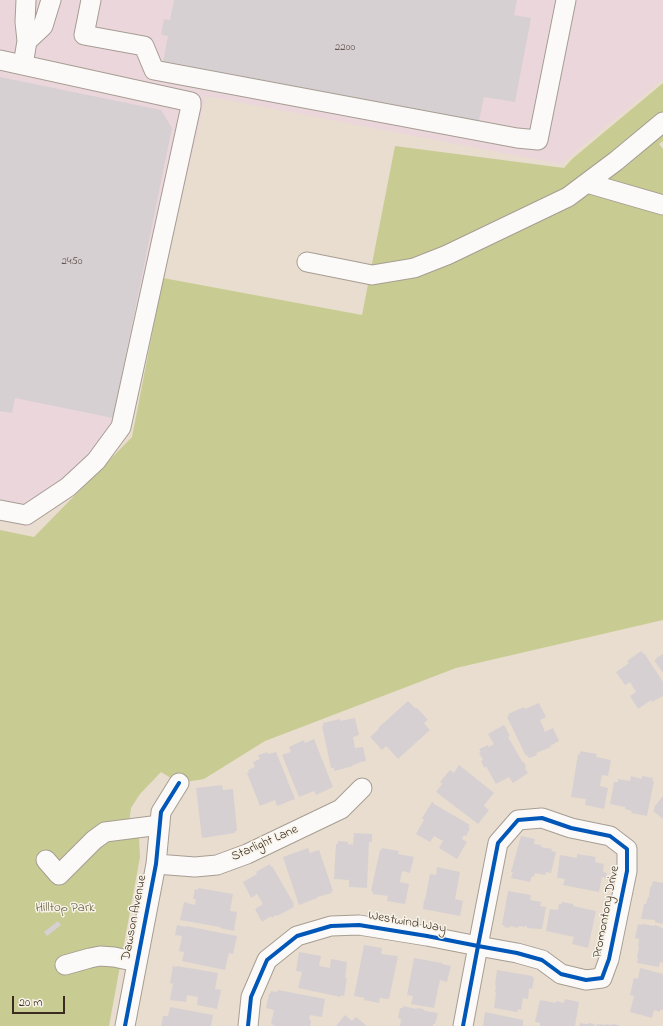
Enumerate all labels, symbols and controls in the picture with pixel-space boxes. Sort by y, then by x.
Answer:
house number: 2200 [335,41,355,55]
house number: 2450 [61,255,83,269]
street label: Starlight Lane [229,822,301,866]
street label: Promontory Drive [590,865,624,959]
street label: Dawson Avenue [119,874,151,962]
park label: Hilltop Park [35,901,95,917]
street label: Westwind Way [367,908,447,938]
scale bar [14,988,67,1014]
text: 20 m [19,994,42,1012]

